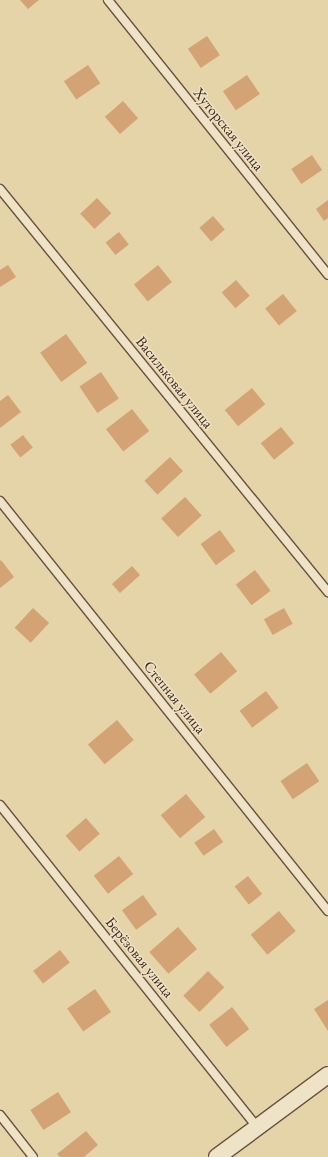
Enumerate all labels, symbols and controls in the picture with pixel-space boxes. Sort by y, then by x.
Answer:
street label: Хуторская улица [190,84,268,174]
street label: Васильковая улица [132,332,218,432]
street label: Степная улица [140,657,210,737]
street label: Берёзовая улица [102,913,178,1001]

